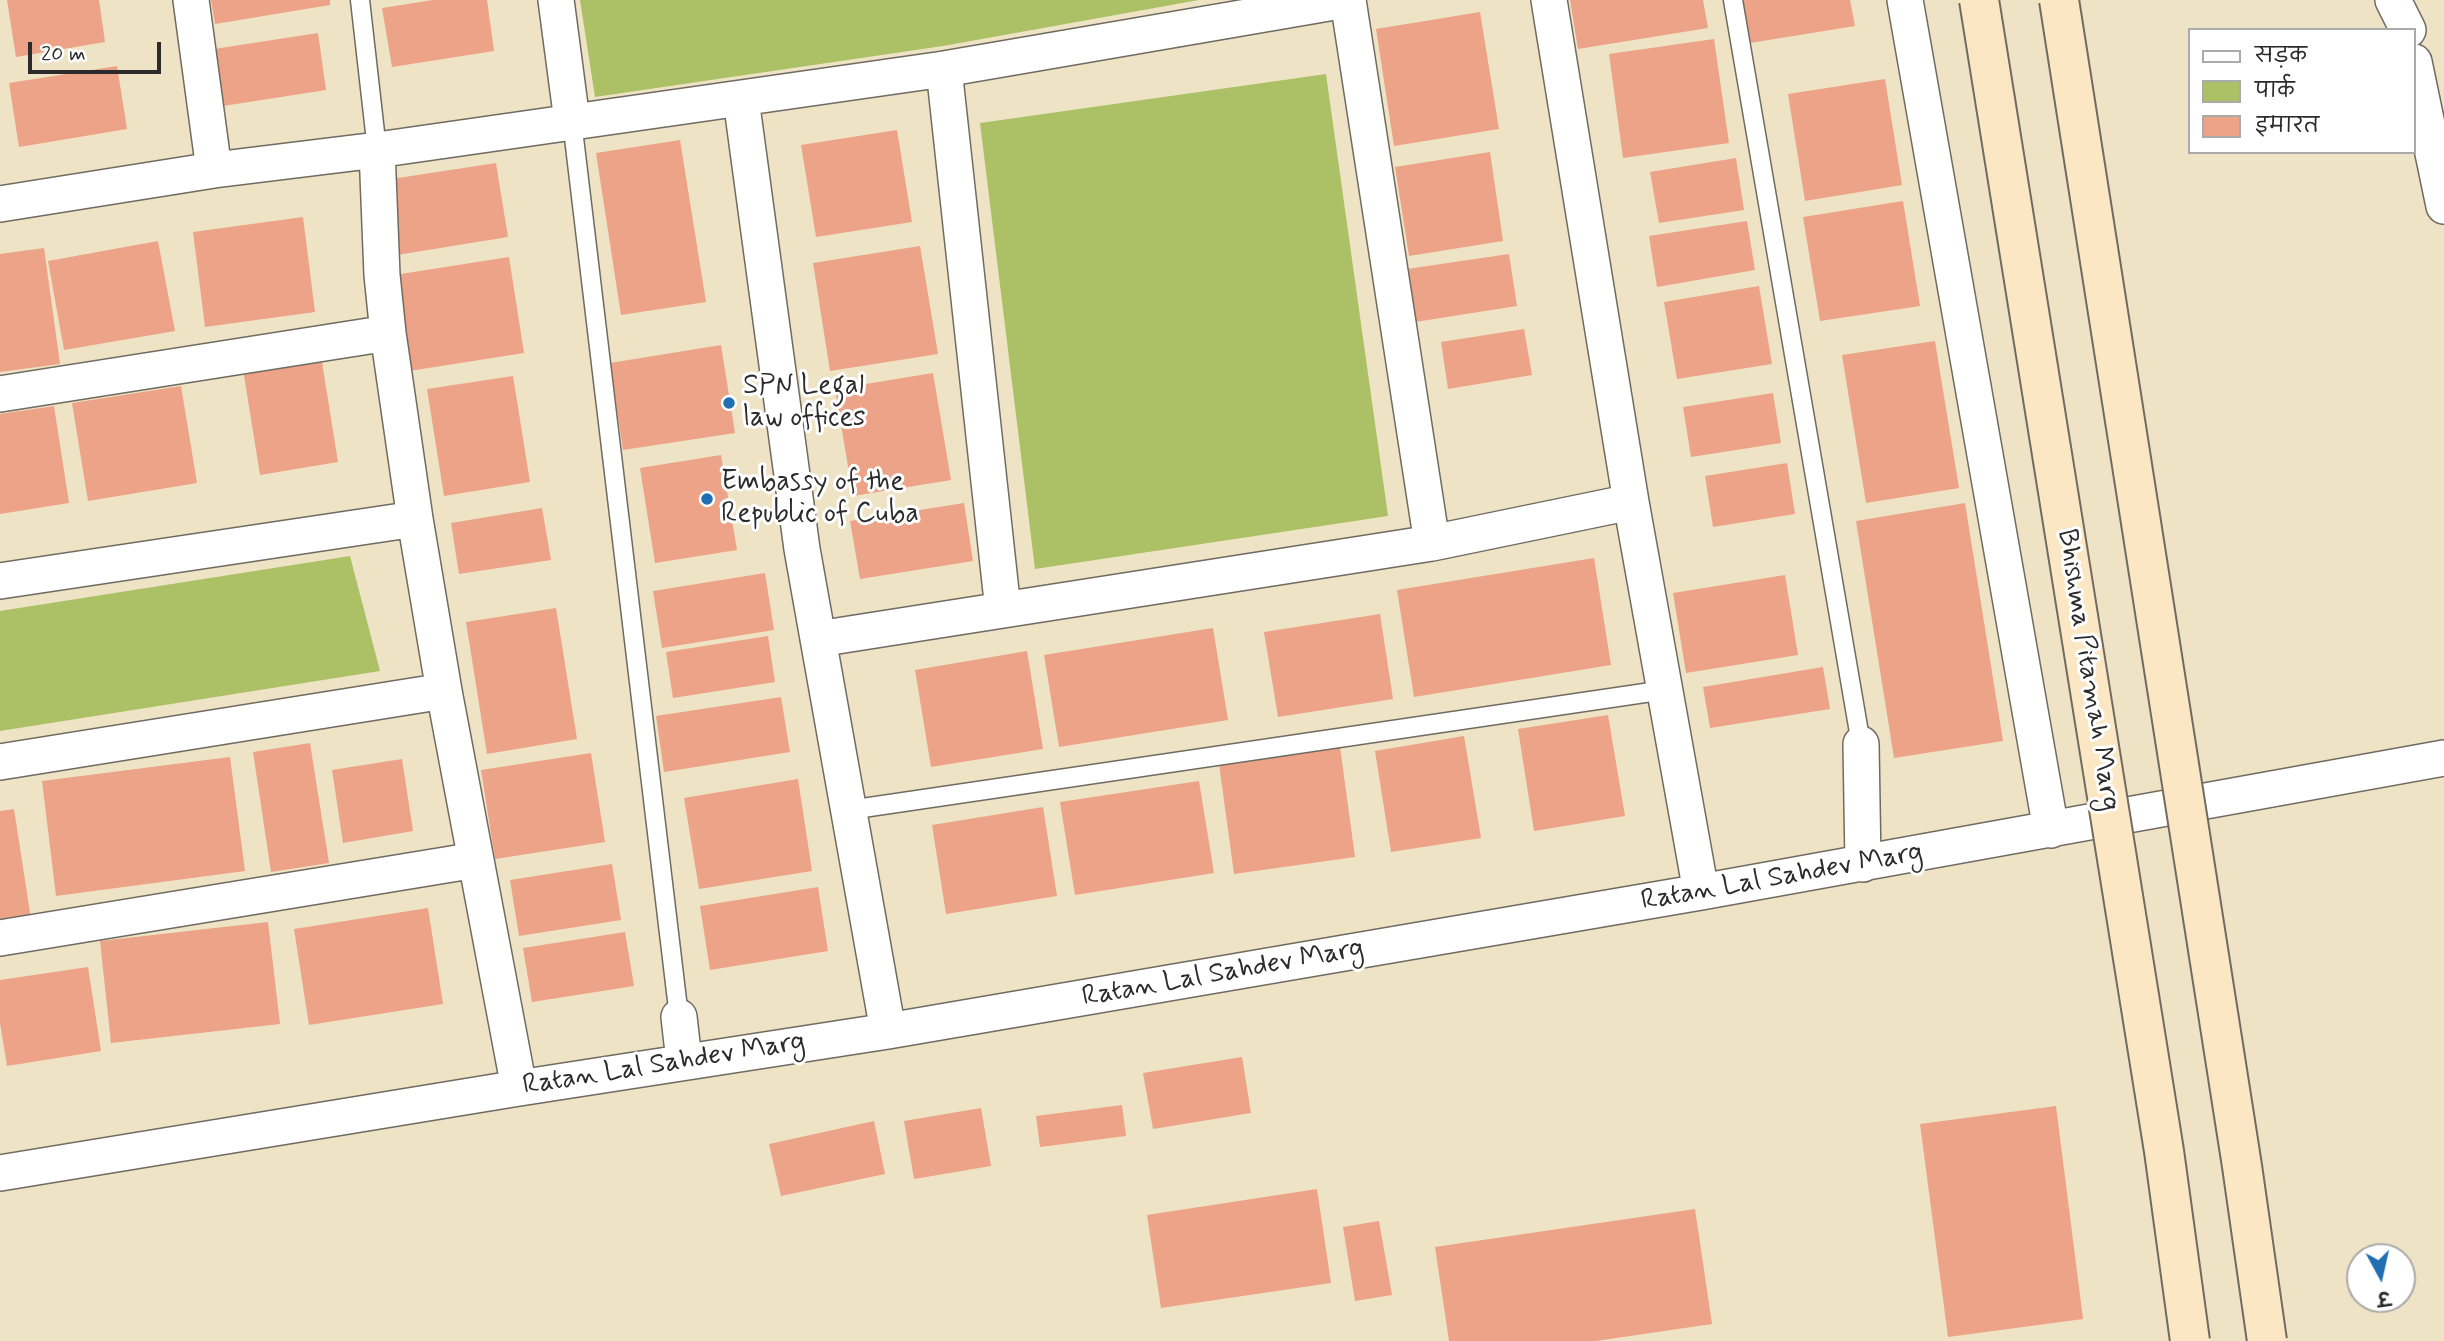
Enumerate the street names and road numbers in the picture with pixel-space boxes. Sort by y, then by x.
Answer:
street label: Bhishma Pitamah Marg [2048,527,2126,813]
street label: Ratan Lal Sahdev Marg [1639,837,1925,919]
street label: Ratan Lal Sahdev Marg [1080,933,1366,1015]
street label: Ratan Lal Sahdev Marg [520,1026,808,1104]

